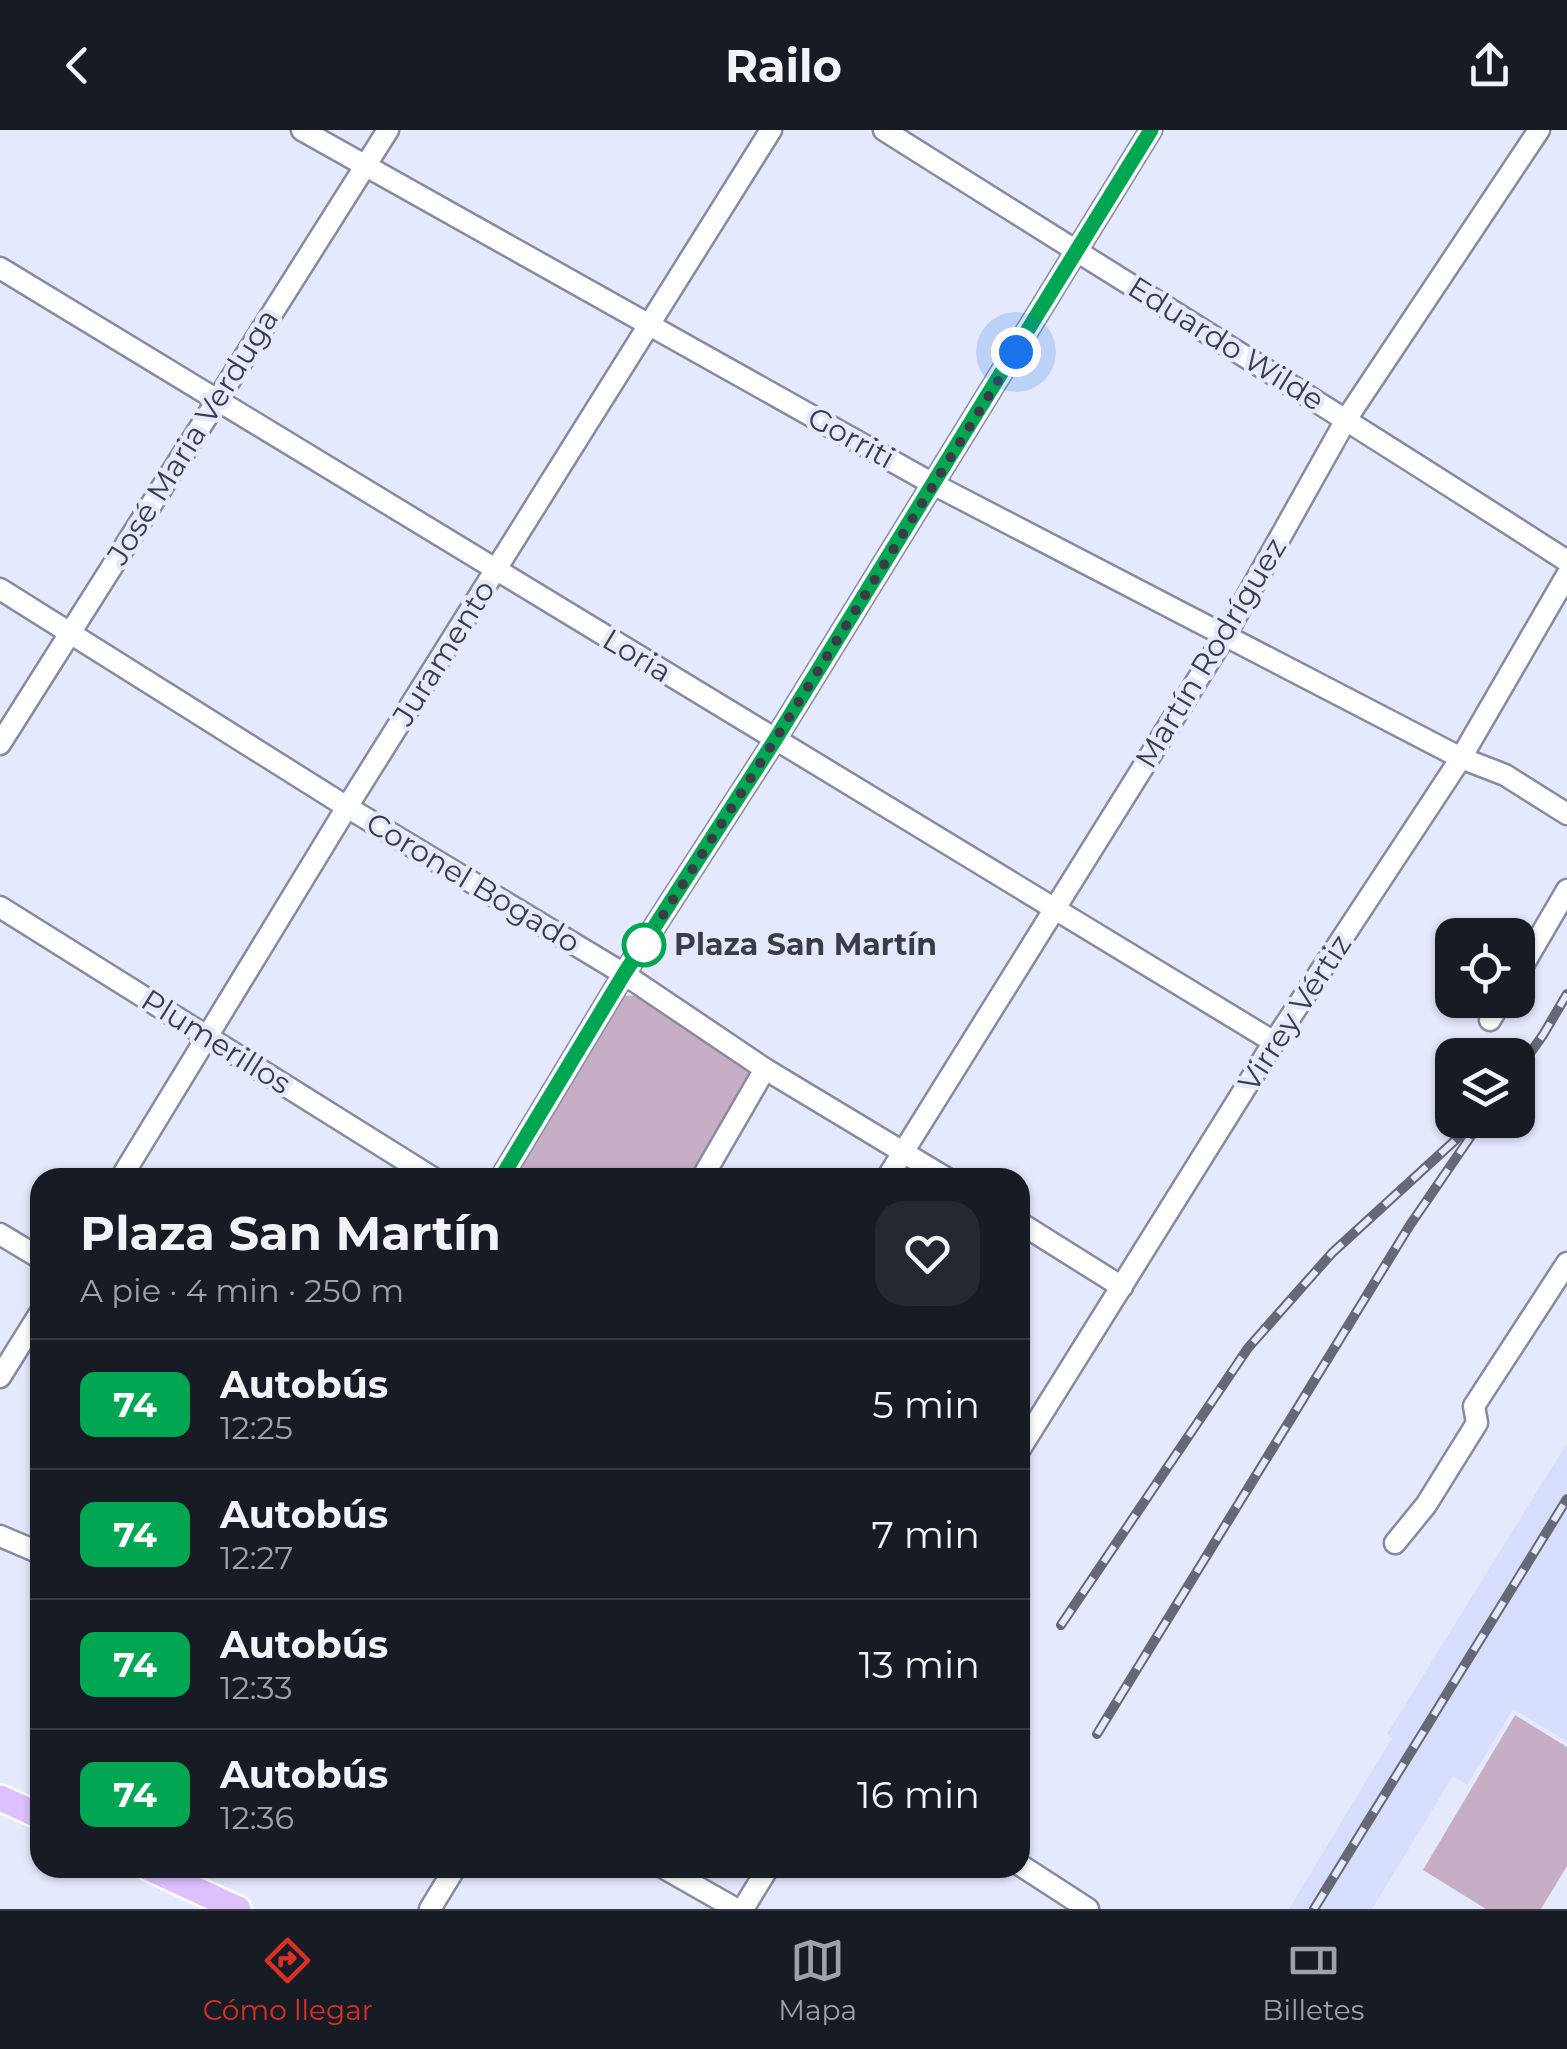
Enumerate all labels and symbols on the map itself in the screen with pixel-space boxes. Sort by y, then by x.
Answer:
street label: Eduardo Wilde [1121,269,1331,419]
street label: José Maria Verduga [98,302,286,572]
your location [991,327,1041,377]
street label: Gorriti [801,399,901,476]
street label: Martín Rodríguez [1127,531,1294,775]
street label: Juramento [384,573,503,733]
street label: Loria [596,621,678,690]
street label: Coronel Bogado [360,804,587,961]
marker: Plaza San Martín [623,924,665,966]
place label: Plaza San Martín [674,926,937,963]
street label: Virrey Vértiz [1230,927,1359,1098]
street label: Plumerillos [135,981,298,1102]

